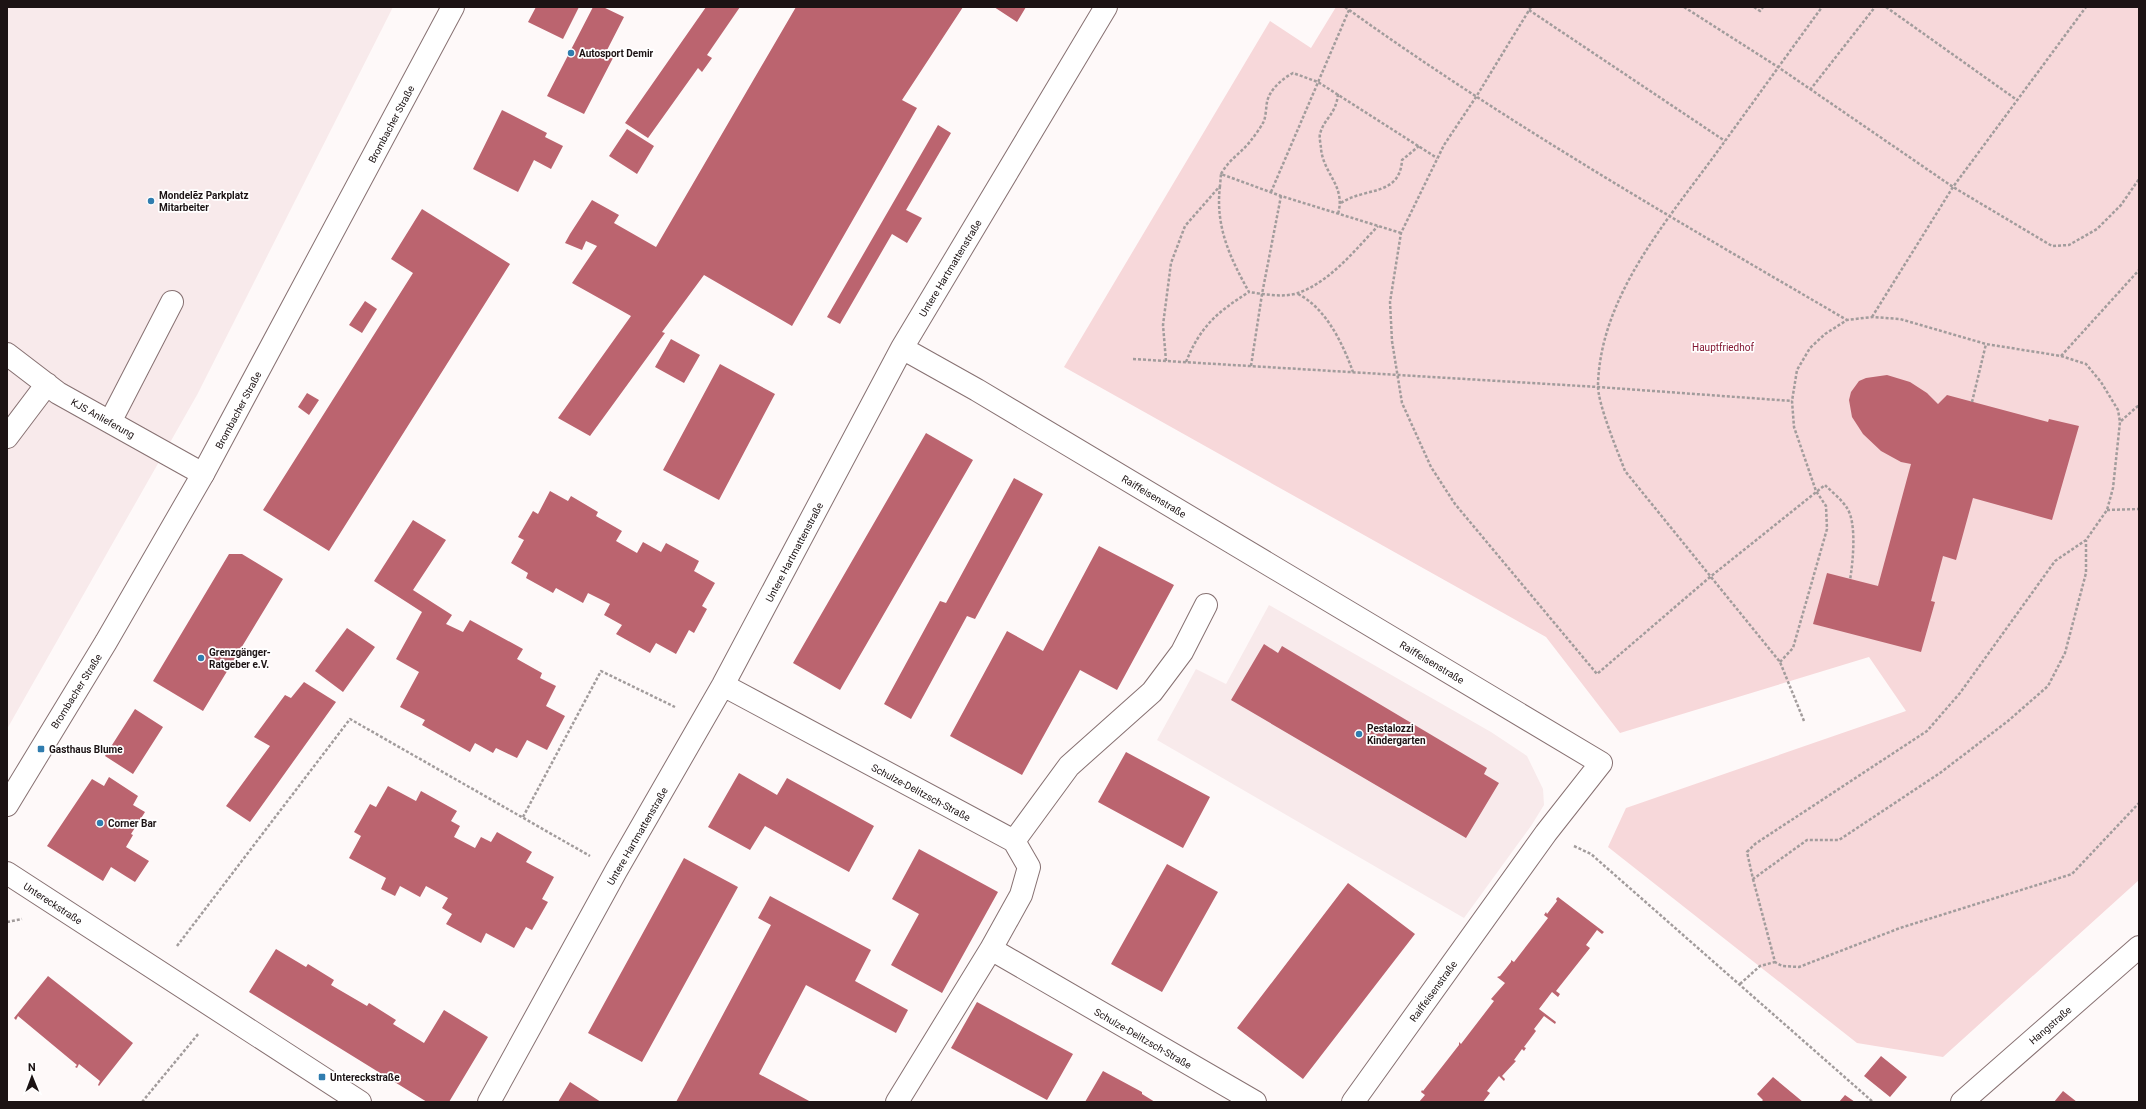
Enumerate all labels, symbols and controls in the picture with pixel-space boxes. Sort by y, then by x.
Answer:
marker: Autosport Demir [566,48,576,58]
place label: Autosport Demir [579,48,654,59]
street label: Brombacher Straße [366,84,416,165]
place label: Mondelēz Parkplatz Mitarbeiter [159,190,249,213]
marker: Mondelēz Parkplatz Mitarbeiter [146,196,156,206]
street label: Untere Hartmattenstraße [917,218,984,319]
park label: Hauptfriedhof [1692,342,1754,353]
street label: Brombacher Straße [213,370,263,451]
street label: KJS Anlieferung [69,396,137,440]
street label: Raiffeisenstraße [1120,473,1188,520]
street label: Untere Hartmattenstraße [764,501,825,604]
street label: Raiffeisenstraße [1398,639,1466,686]
place label: Grenzgänger- Ratgeber e.V. [209,647,271,670]
street label: Brombacher Straße [49,652,104,731]
marker: Grenzgänger- Ratgeber e.V. [196,653,206,663]
place label: Pestalozzi Kindergarten [1367,723,1426,746]
marker: Pestalozzi Kindergarten [1354,729,1364,739]
marker: Gasthaus Blume [36,744,46,754]
place label: Gasthaus Blume [49,744,123,755]
street label: Schulze-Delitzsch-Straße [869,762,972,823]
street label: Untere Hartmattenstraße [605,785,670,887]
marker: Corner Bar [95,818,105,828]
place label: Corner Bar [108,818,157,829]
street label: Untereckstraße [21,880,84,926]
street label: Raiffeisenstraße [1408,959,1459,1024]
street label: Hangstraße [2027,1004,2074,1047]
street label: Schulze-Delitzsch-Straße [1092,1006,1193,1071]
north arrow [12,1057,52,1097]
text: N [28,1061,36,1074]
marker: Untereckstraße [317,1072,327,1082]
place label: Untereckstraße [330,1072,400,1083]

